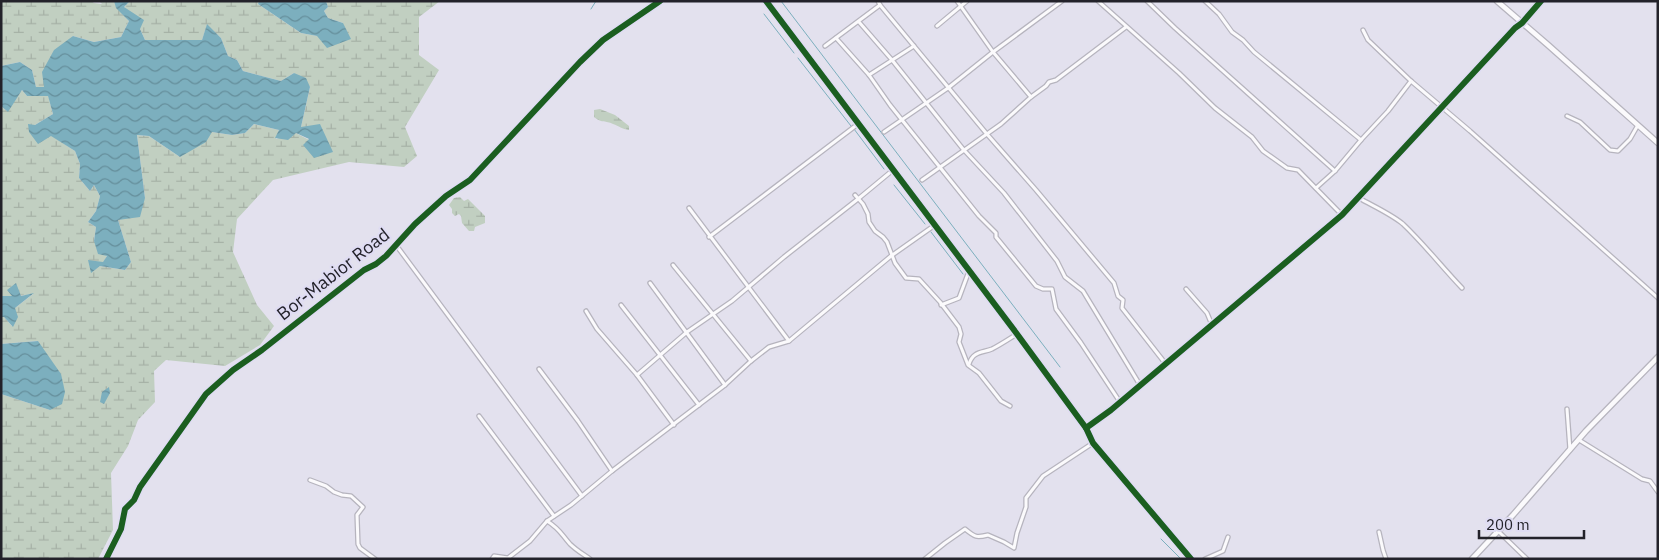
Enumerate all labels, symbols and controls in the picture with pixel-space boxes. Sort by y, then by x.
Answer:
street label: Bor-Mabior Road [272,223,394,325]
scale bar [1479,508,1584,540]
text: 200 m [1486,515,1530,534]

